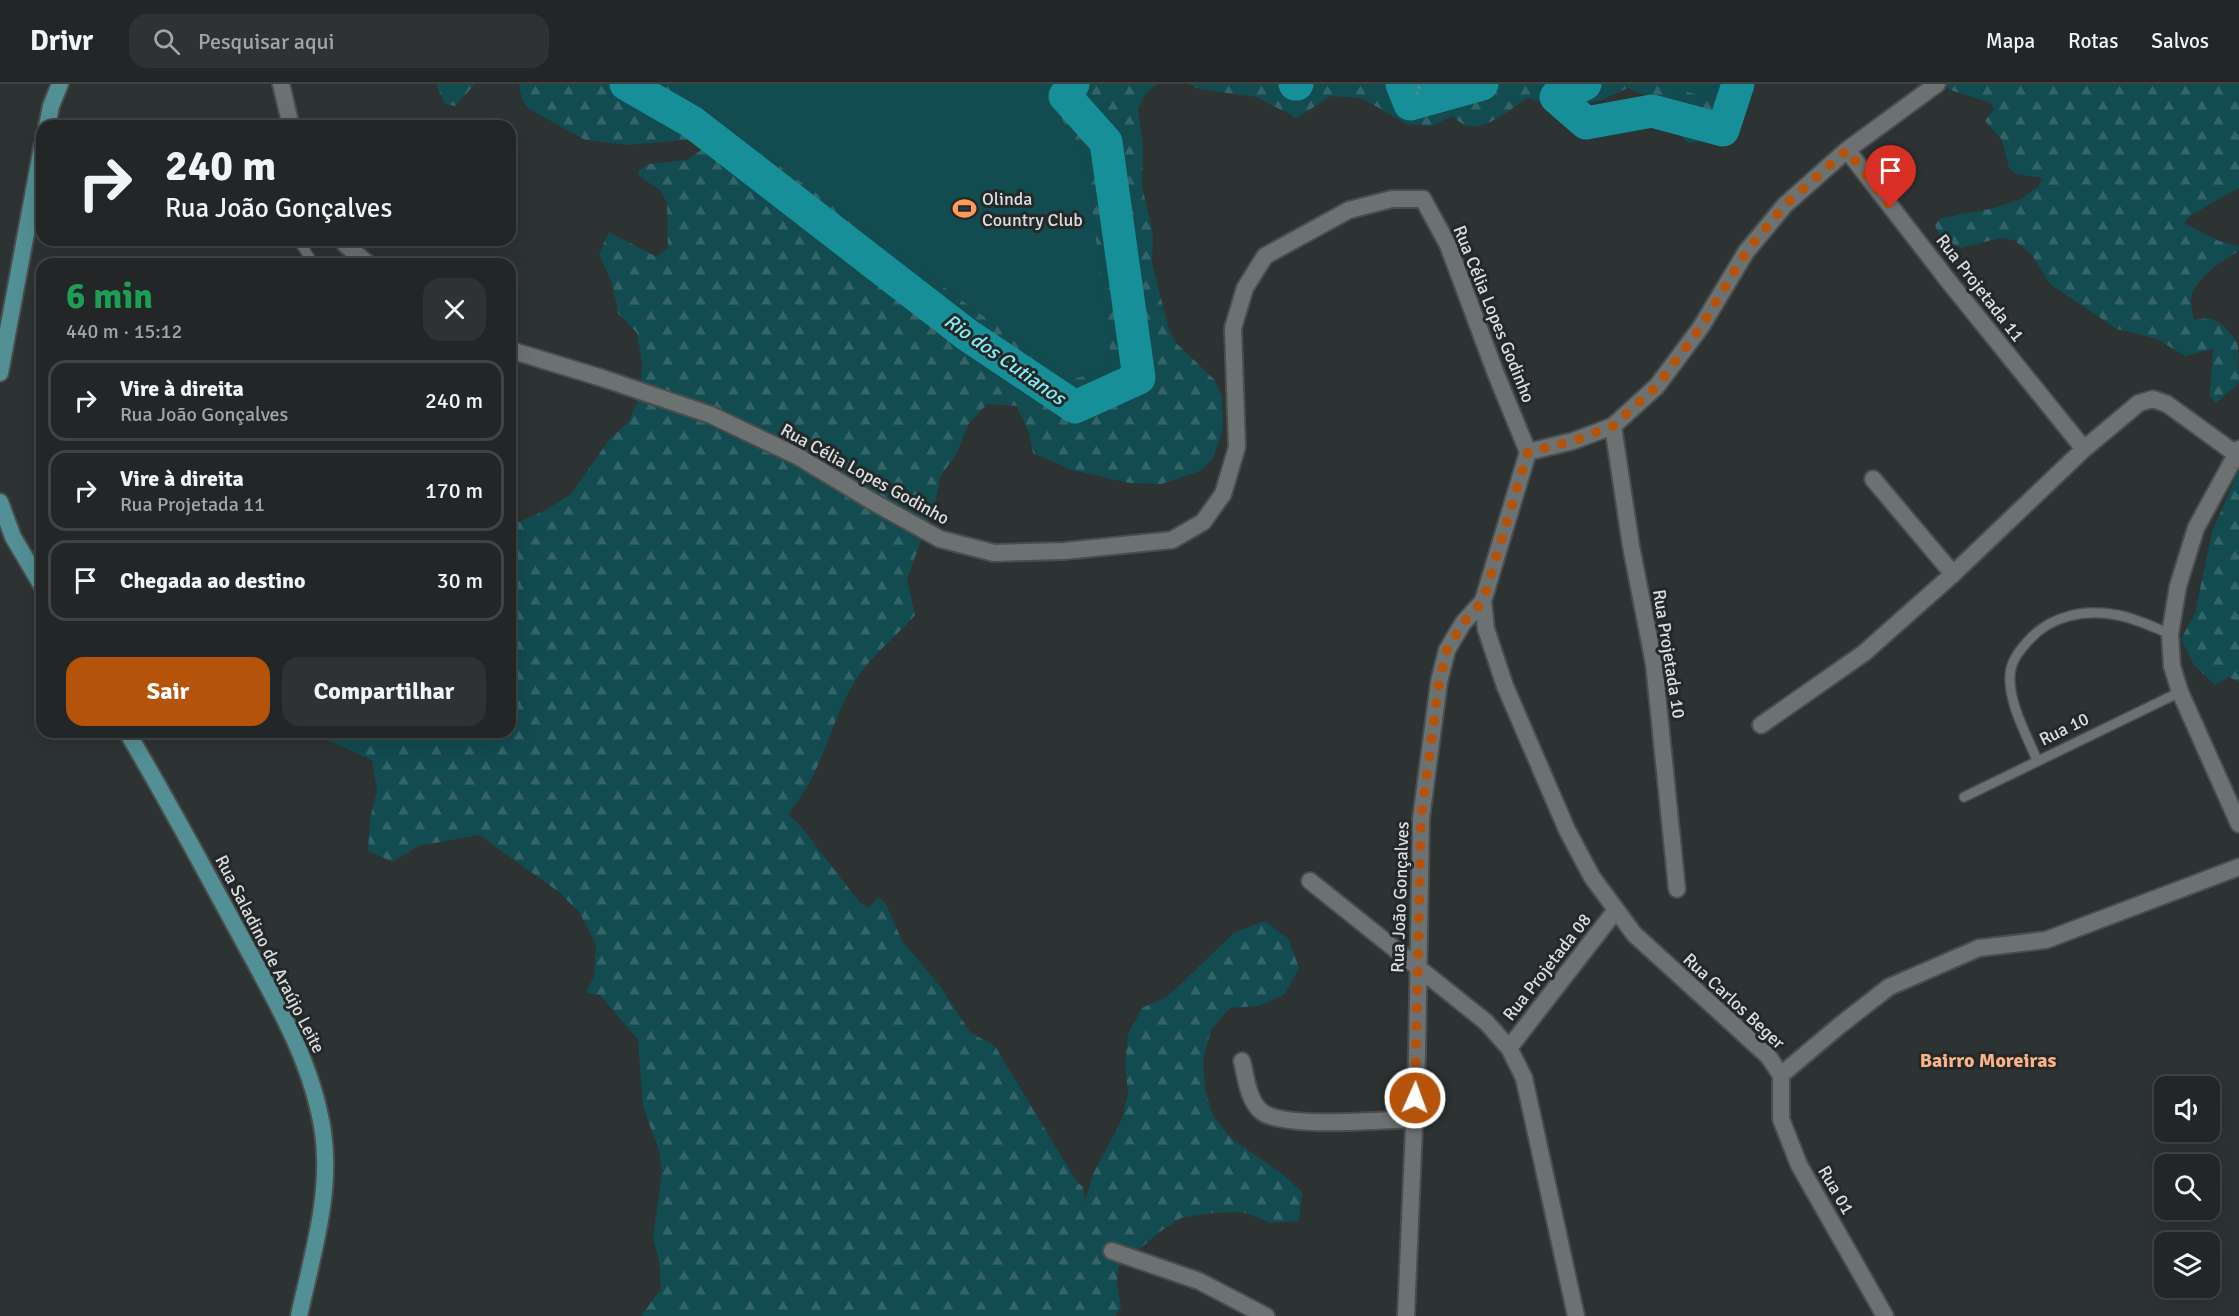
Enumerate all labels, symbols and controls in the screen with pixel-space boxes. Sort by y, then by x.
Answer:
search box [129,14,549,68]
text: Drivr [30,24,93,58]
icon: search [150,25,183,58]
text: Pesquisar aqui [198,28,335,55]
text: Mapa [1986,28,2035,54]
text: Rotas [2068,28,2118,54]
text: Salvos [2151,28,2209,54]
text: 240 m [165,141,276,192]
icon: right [66,144,144,222]
pin [1865,145,1916,207]
icon: arrive [1874,154,1907,187]
place label: Olinda Country Club [982,188,1083,231]
text: Rua João Gonçalves [165,192,392,225]
sports icon: Olinda Country Club [951,196,977,222]
street label: Rua Célia Lopes Godinho [1448,222,1540,406]
street label: Rua Projetada 11 [1931,230,2029,346]
text: 6 min [66,274,153,319]
button: close [423,278,486,341]
water label: Rio dos Cutianos [939,308,1072,412]
text: 440 m · 15:12 [66,319,182,344]
text: Vire à direita [120,375,244,402]
icon: right [69,384,102,417]
text: 240 m [425,387,483,414]
text: Rua João Gonçalves [120,402,288,427]
street label: Rua Célia Lopes Godinho [777,419,953,529]
text: Vire à direita [120,465,244,492]
icon: right [69,474,102,507]
text: 170 m [425,477,483,504]
text: Rua Projetada 11 [120,492,265,517]
icon: arrive [69,564,102,597]
text: Chegada ao destino [120,567,306,594]
text: 30 m [437,567,483,594]
street label: Rua Projetada 10 [1648,588,1690,720]
button: Sair [66,657,270,726]
button: Compartilhar [282,657,486,726]
street label: Rua 10 [2035,708,2093,750]
street label: Rua João Gonçalves [1386,821,1414,973]
street label: Rua Saladino de Araújo Leite [210,851,330,1057]
street label: Rua Projetada 08 [1498,909,1596,1025]
street label: Rua Carlos Beger [1679,948,1790,1054]
district label: Bairro Moreiras [1920,1048,2056,1073]
position arrow [1383,1066,1447,1130]
map controls [2154,1076,2220,1298]
button: sound [2154,1076,2220,1142]
button: search [2154,1154,2220,1220]
street label: Rua 01 [1813,1162,1859,1218]
button: layers [2154,1232,2220,1298]

